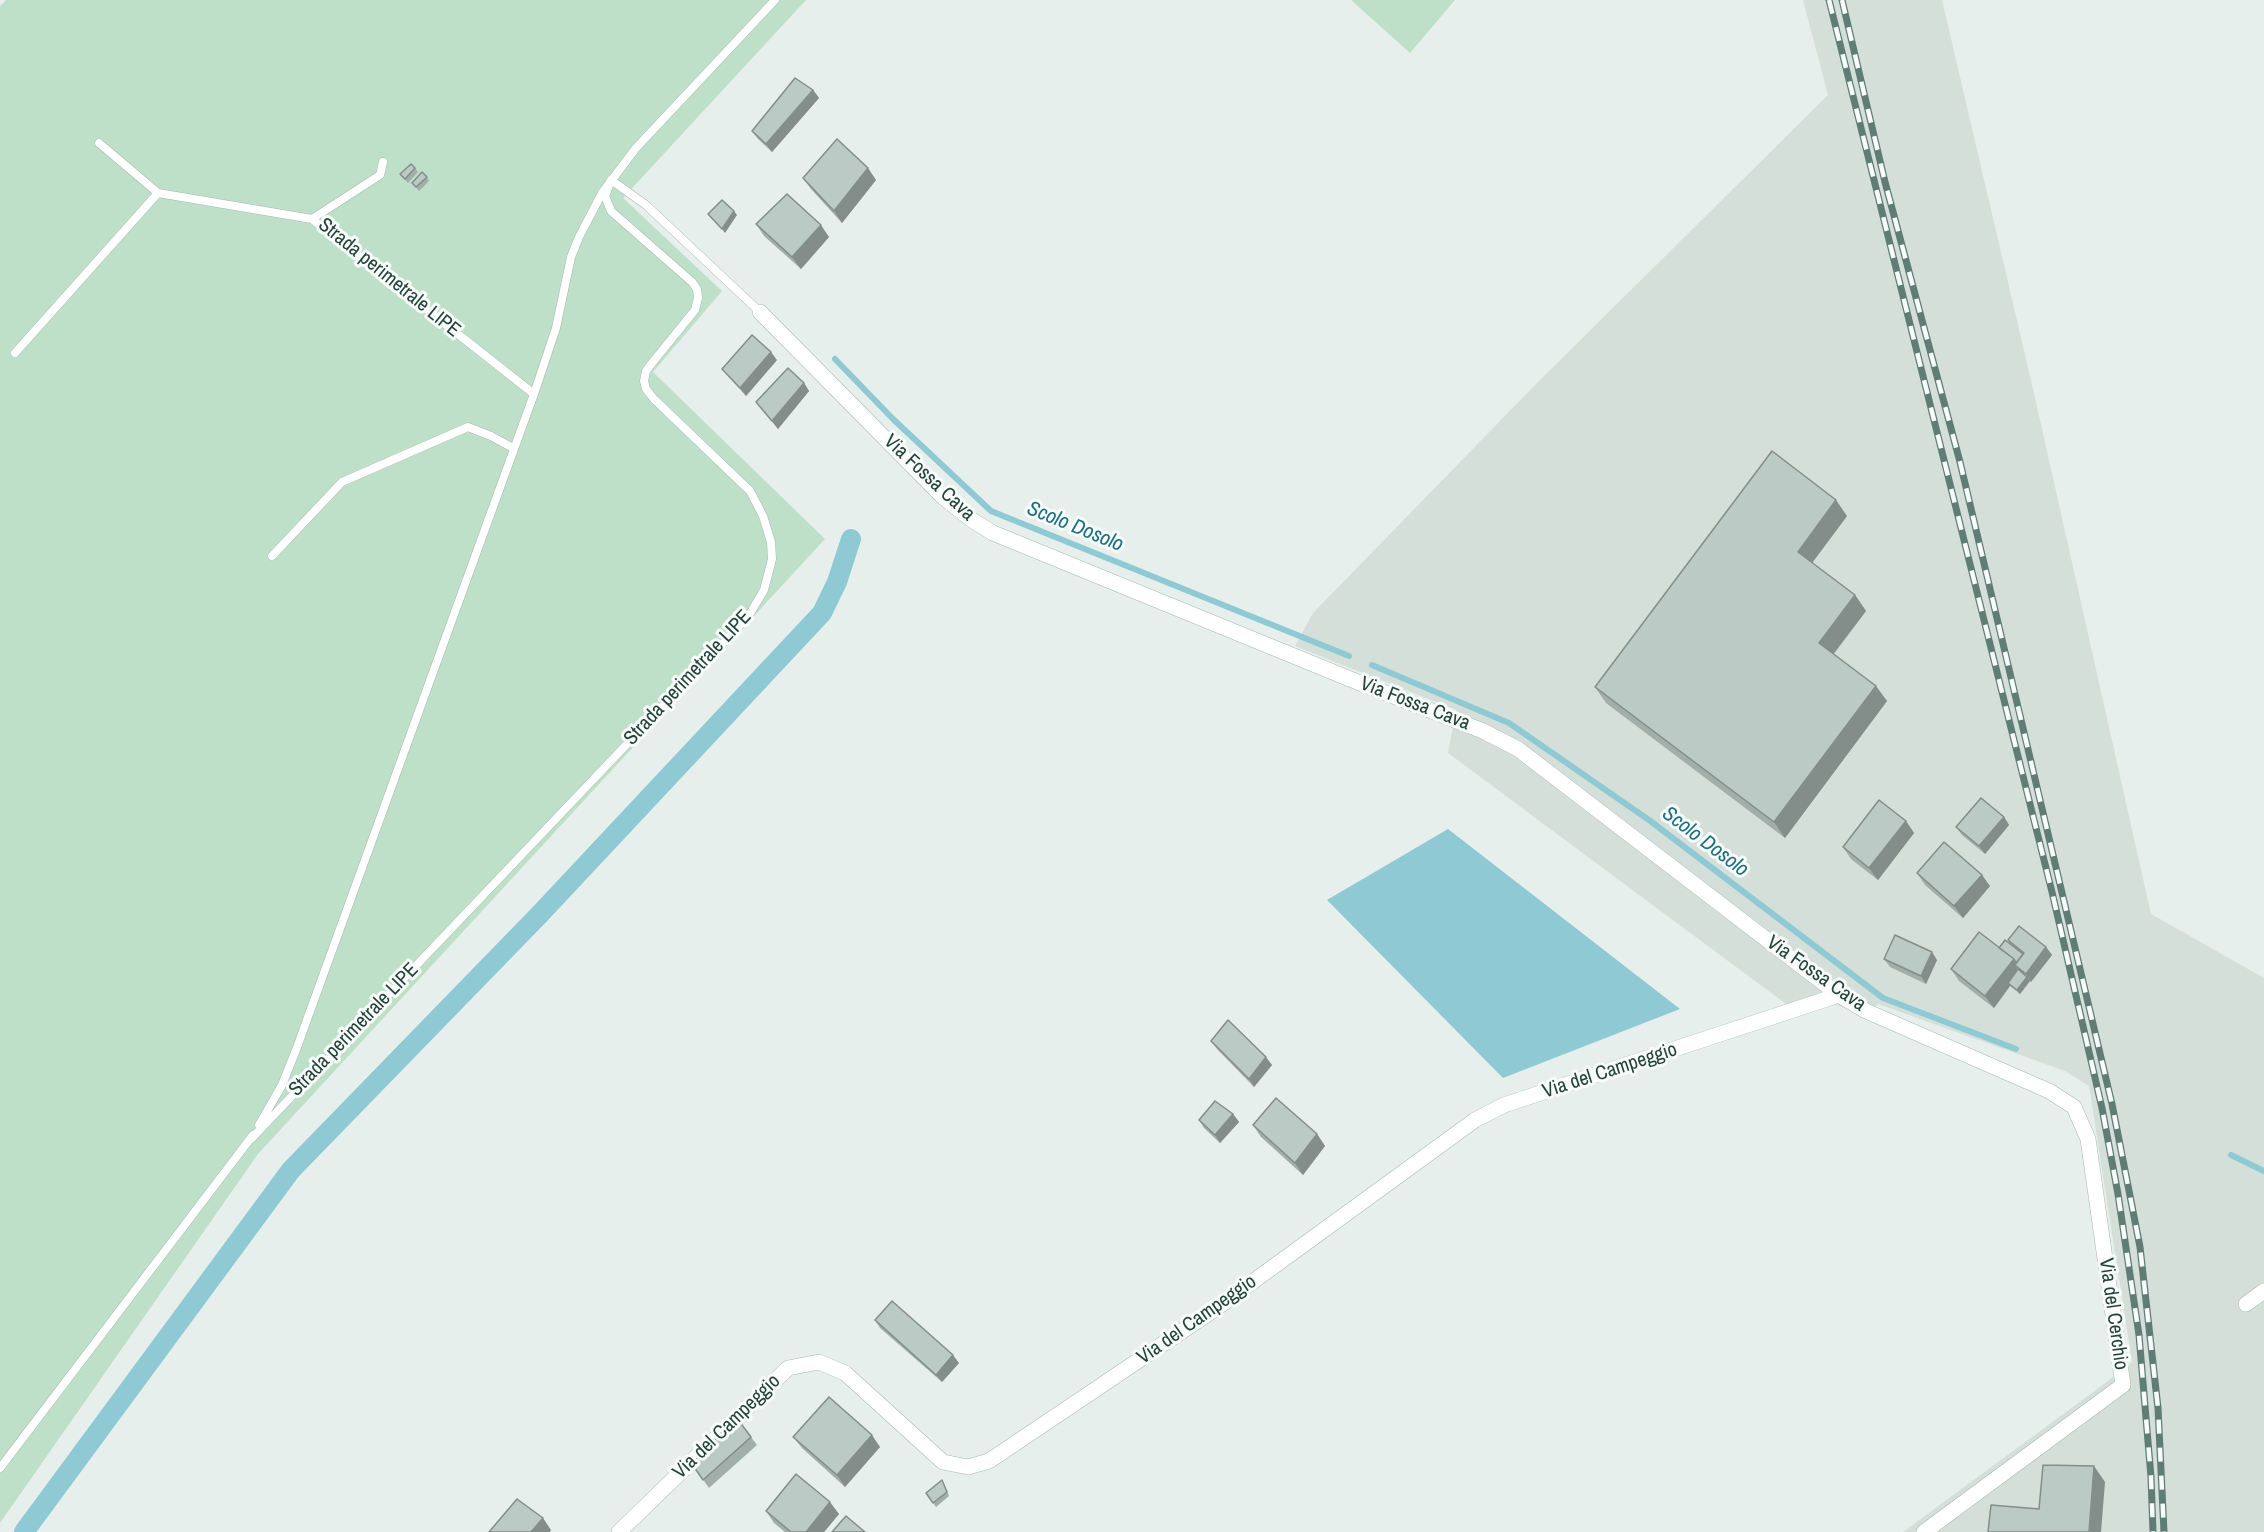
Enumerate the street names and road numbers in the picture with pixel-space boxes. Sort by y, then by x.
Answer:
street label: Strada perimetrale LIPE [313,213,465,343]
street label: Via Fossa Cava [879,430,979,526]
street label: Strada perimetrale LIPE [619,605,757,751]
street label: Via Fossa Cava [1357,672,1473,736]
street label: Via Fossa Cava [1762,931,1870,1017]
street label: Strada perimetrale LIPE [284,958,424,1102]
street label: Via del Campeggio [1540,1038,1680,1104]
street label: Via del Cerchio [2093,1256,2133,1372]
street label: Via del Campeggio [1133,1270,1261,1370]
street label: Via del Campeggio [668,1370,786,1484]

